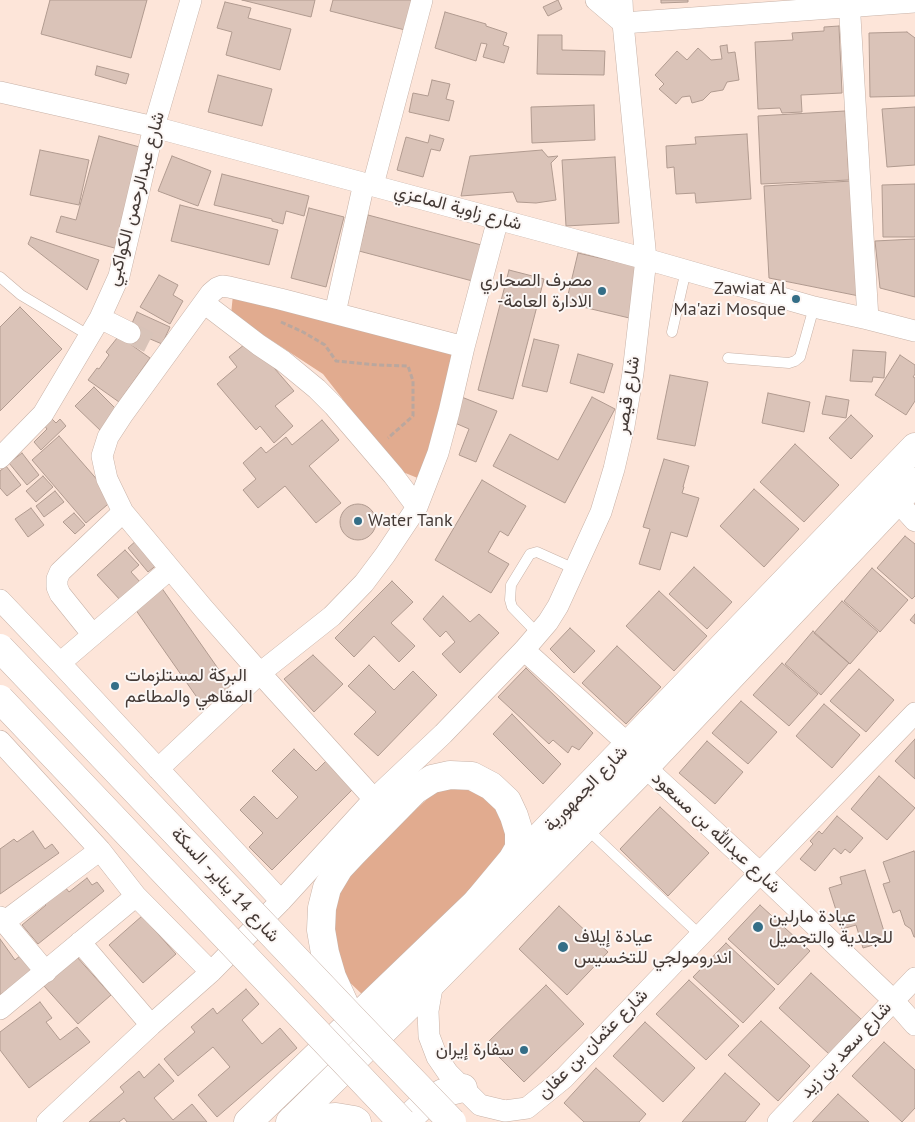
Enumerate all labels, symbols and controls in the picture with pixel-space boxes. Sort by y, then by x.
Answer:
street label: شارع عبدالرحمن الكواكبي [102,109,170,289]
street label: شارع زاوية الماعزي [392,181,524,235]
place label: مصرف الصحاري -الادارة العامة [480,270,592,312]
place label: Zawiat Al Ma'azi Mosque [674,278,786,320]
marker: مصرف الصحاري -الادارة العامة [596,285,608,297]
marker: Zawiat Al Ma'azi Mosque [790,293,802,305]
street label: شارع قيصر [611,355,645,435]
place label: Water Tank [368,510,453,532]
marker: Water Tank [352,515,364,527]
place label: البركة لمستلزمات المقاهي والمطاعم [125,665,253,708]
marker: البركة لمستلزمات المقاهي والمطاعم [109,680,121,692]
street label: شارع الجمهورية [540,742,632,836]
street label: شارع عبدالله بن مسعود [647,768,785,898]
street label: شارع 14 يناير- السكة [166,823,284,947]
place label: عيادة مارلين للجلدية والتجميل [769,906,893,949]
marker: عيادة مارلين للجلدية والتجميل [751,920,765,934]
place label: عيادة إيلاف اندرومولجي للتخسيس [574,926,732,969]
marker: عيادة إيلاف اندرومولجي للتخسيس [556,940,570,954]
street label: شارع عثمان بن عفان [533,984,653,1104]
street label: شارع سعد بن زيد [796,997,896,1103]
place label: سفارة إيران [436,1039,514,1061]
marker: سفارة إيران [518,1044,530,1056]

